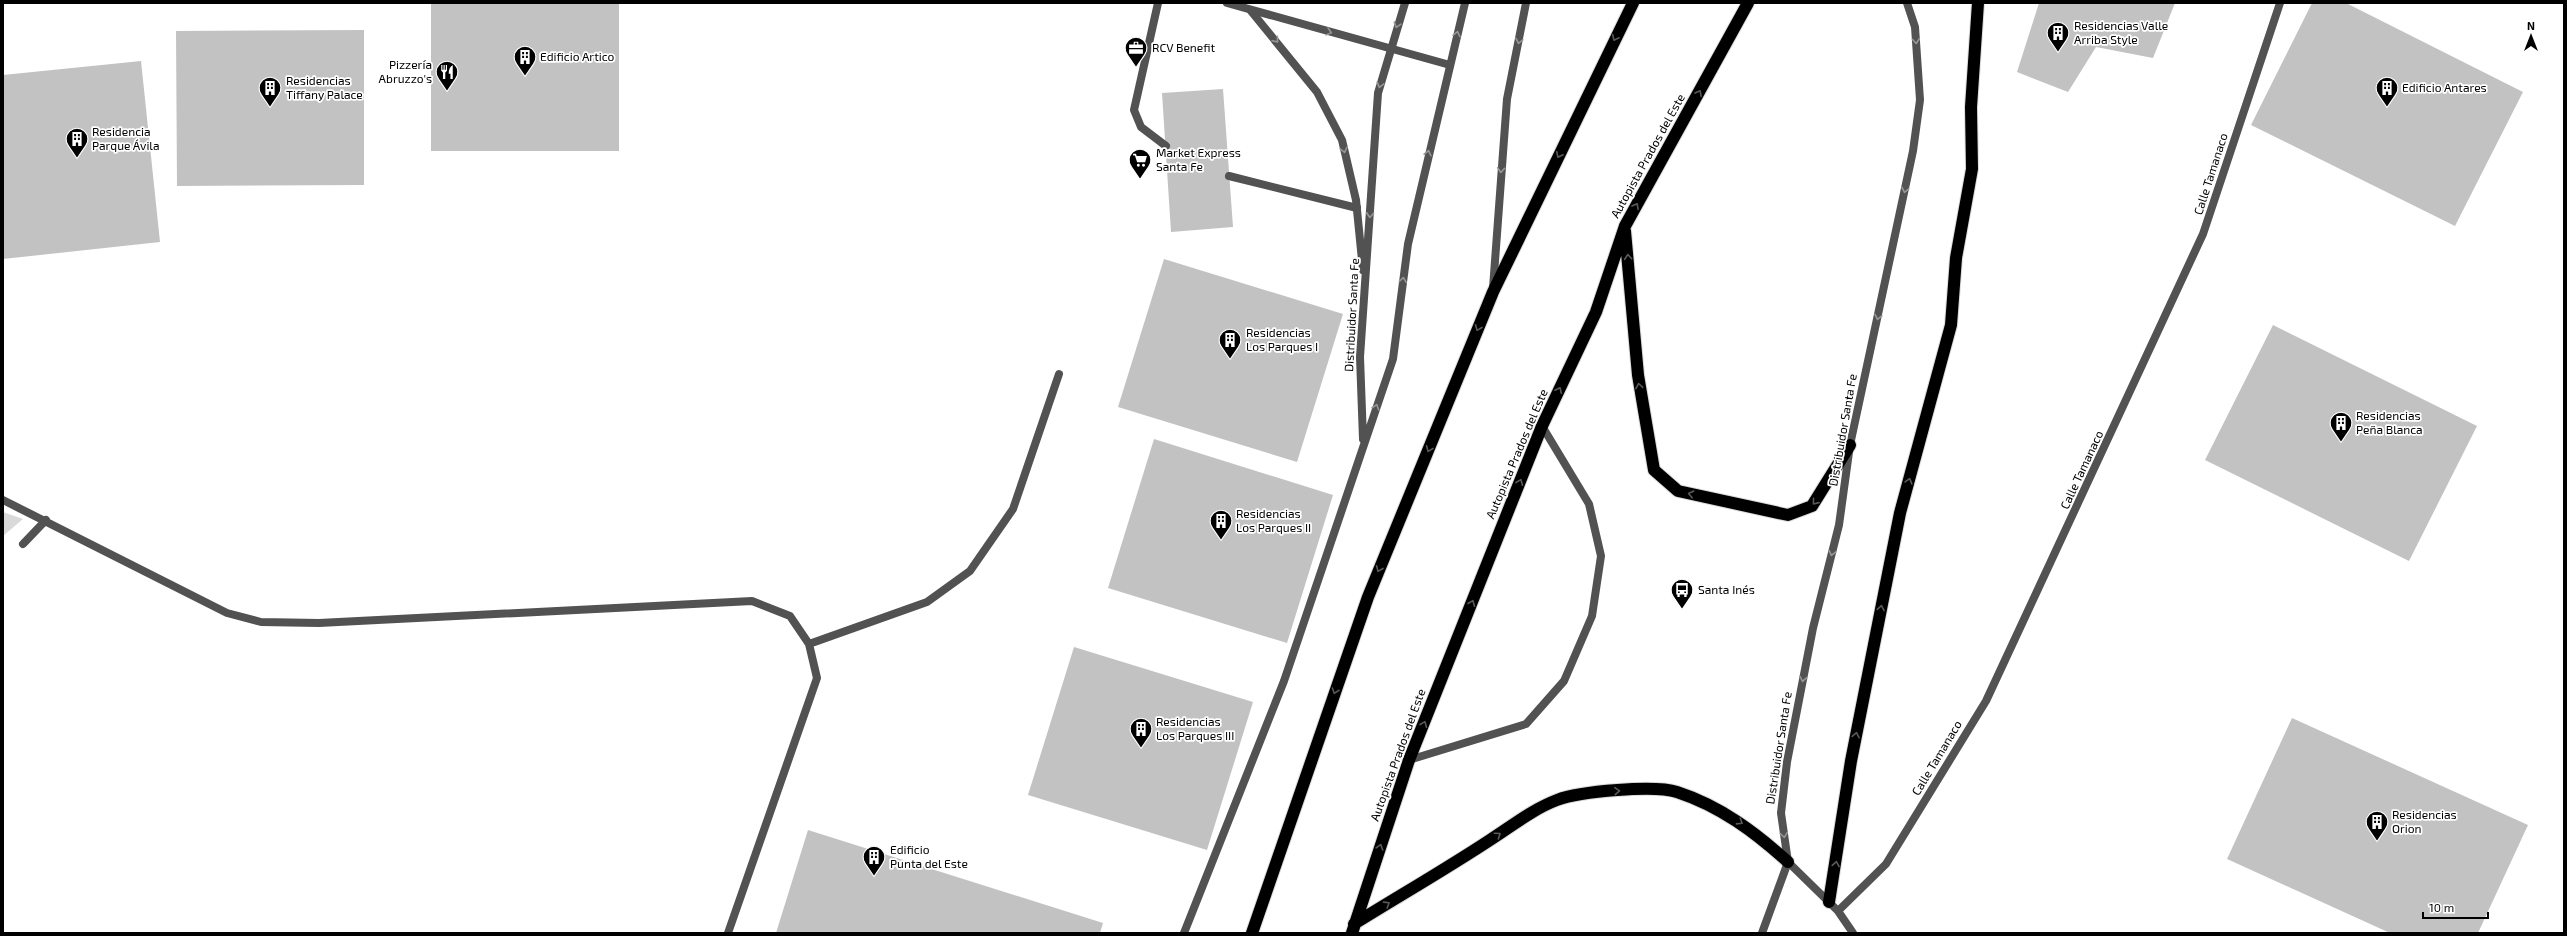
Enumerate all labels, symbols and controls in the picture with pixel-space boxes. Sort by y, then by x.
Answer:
north arrow [2511,16,2551,56]
place label: Residencias Valle Arriba Style [2074,18,2168,46]
text: N [2527,19,2535,32]
building icon: Residencias Valle Arriba Style [2045,20,2071,53]
one-way arrow [1393,22,1402,29]
one-way arrow [1325,27,1332,36]
one-way arrow [1453,31,1461,37]
one-way arrow [1612,34,1620,41]
office icon: RCV Benefit [1123,35,1149,68]
one-way arrow [1272,35,1279,43]
one-way arrow [1515,38,1523,44]
one-way arrow [1911,38,1920,44]
place label: RCV Benefit [1152,40,1216,54]
building icon: Edificio Artico [512,44,538,77]
place label: Edificio Artico [540,49,614,63]
place label: Pizzería Abruzzo's [379,57,432,85]
restaurant icon: Pizzería Abruzzo's [434,59,460,92]
place label: Residencias Tiffany Palace [286,73,363,101]
building icon: Residencias Tiffany Palace [257,75,283,108]
building icon: Edificio Antares [2374,75,2400,108]
place label: Edificio Antares [2402,80,2487,94]
one-way arrow [1376,81,1385,88]
one-way arrow [1694,89,1701,97]
street label: Autopista Prados del Este [1607,91,1687,220]
place label: Residencia Parque Ávila [92,124,160,152]
building icon: Residencia Parque Ávila [64,126,90,159]
street label: Calle Tamanaco [2190,131,2230,216]
place label: Market Express Santa Fe [1156,145,1241,173]
one-way arrow [1340,146,1348,153]
supermarket icon: Market Express Santa Fe [1127,147,1153,180]
one-way arrow [1423,150,1431,156]
one-way arrow [1556,151,1564,158]
one-way arrow [1497,167,1506,173]
one-way arrow [1902,186,1910,193]
one-way arrow [1631,203,1638,210]
one-way arrow [1366,212,1375,218]
one-way arrow [1623,254,1632,260]
street label: Distribuidor Santa Fe [1341,258,1361,372]
one-way arrow [1398,277,1407,283]
one-way arrow [1874,313,1882,320]
one-way arrow [1475,324,1483,332]
place label: Residencias Los Parques I [1246,325,1318,353]
building icon: Residencias Los Parques I [1217,327,1243,360]
street label: Distribuidor Santa Fe [1825,373,1859,487]
one-way arrow [1636,383,1644,389]
street label: Autopista Prados del Este [1482,387,1550,521]
one-way arrow [1554,387,1562,395]
one-way arrow [1372,404,1380,411]
place label: Residencias Peña Blanca [2356,408,2423,436]
building icon: Residencias Peña Blanca [2328,410,2354,443]
street label: Calle Tamanaco [2057,428,2105,511]
one-way arrow [1425,445,1433,452]
one-way arrow [1904,477,1913,484]
one-way arrow [1515,478,1523,485]
one-way arrow [1688,490,1694,498]
one-way arrow [1812,497,1819,505]
place label: Residencias Los Parques II [1236,506,1311,534]
building icon: Residencias Los Parques II [1208,508,1234,541]
one-way arrow [1828,549,1837,556]
one-way arrow [1376,565,1384,572]
bus stop icon: Santa Inés [1669,577,1695,610]
place label: Santa Inés [1698,582,1755,596]
one-way arrow [1467,599,1475,606]
one-way arrow [1876,604,1885,611]
one-way arrow [1799,676,1808,682]
street label: Autopista Prados del Este [1367,687,1428,823]
one-way arrow [1332,688,1340,695]
street label: Distribuidor Santa Fe [1762,691,1794,805]
place label: Residencias Los Parques III [1156,714,1234,742]
building icon: Residencias Los Parques III [1128,716,1154,749]
street label: Calle Tamanaco [1908,717,1964,798]
one-way arrow [1419,720,1427,727]
one-way arrow [1851,732,1859,738]
one-way arrow [1614,787,1620,796]
place label: Residencias Orion [2392,807,2457,835]
building icon: Residencias Orion [2364,809,2390,842]
one-way arrow [1736,818,1743,825]
one-way arrow [1779,832,1788,838]
one-way arrow [1493,833,1500,840]
place label: Edificio Punta del Este [890,842,968,870]
building icon: Edificio Punta del Este [861,844,887,877]
one-way arrow [1375,844,1384,851]
one-way arrow [1832,860,1840,867]
scale bar [2423,894,2488,920]
text: 10 m [2429,900,2454,914]
one-way arrow [1383,901,1390,908]

